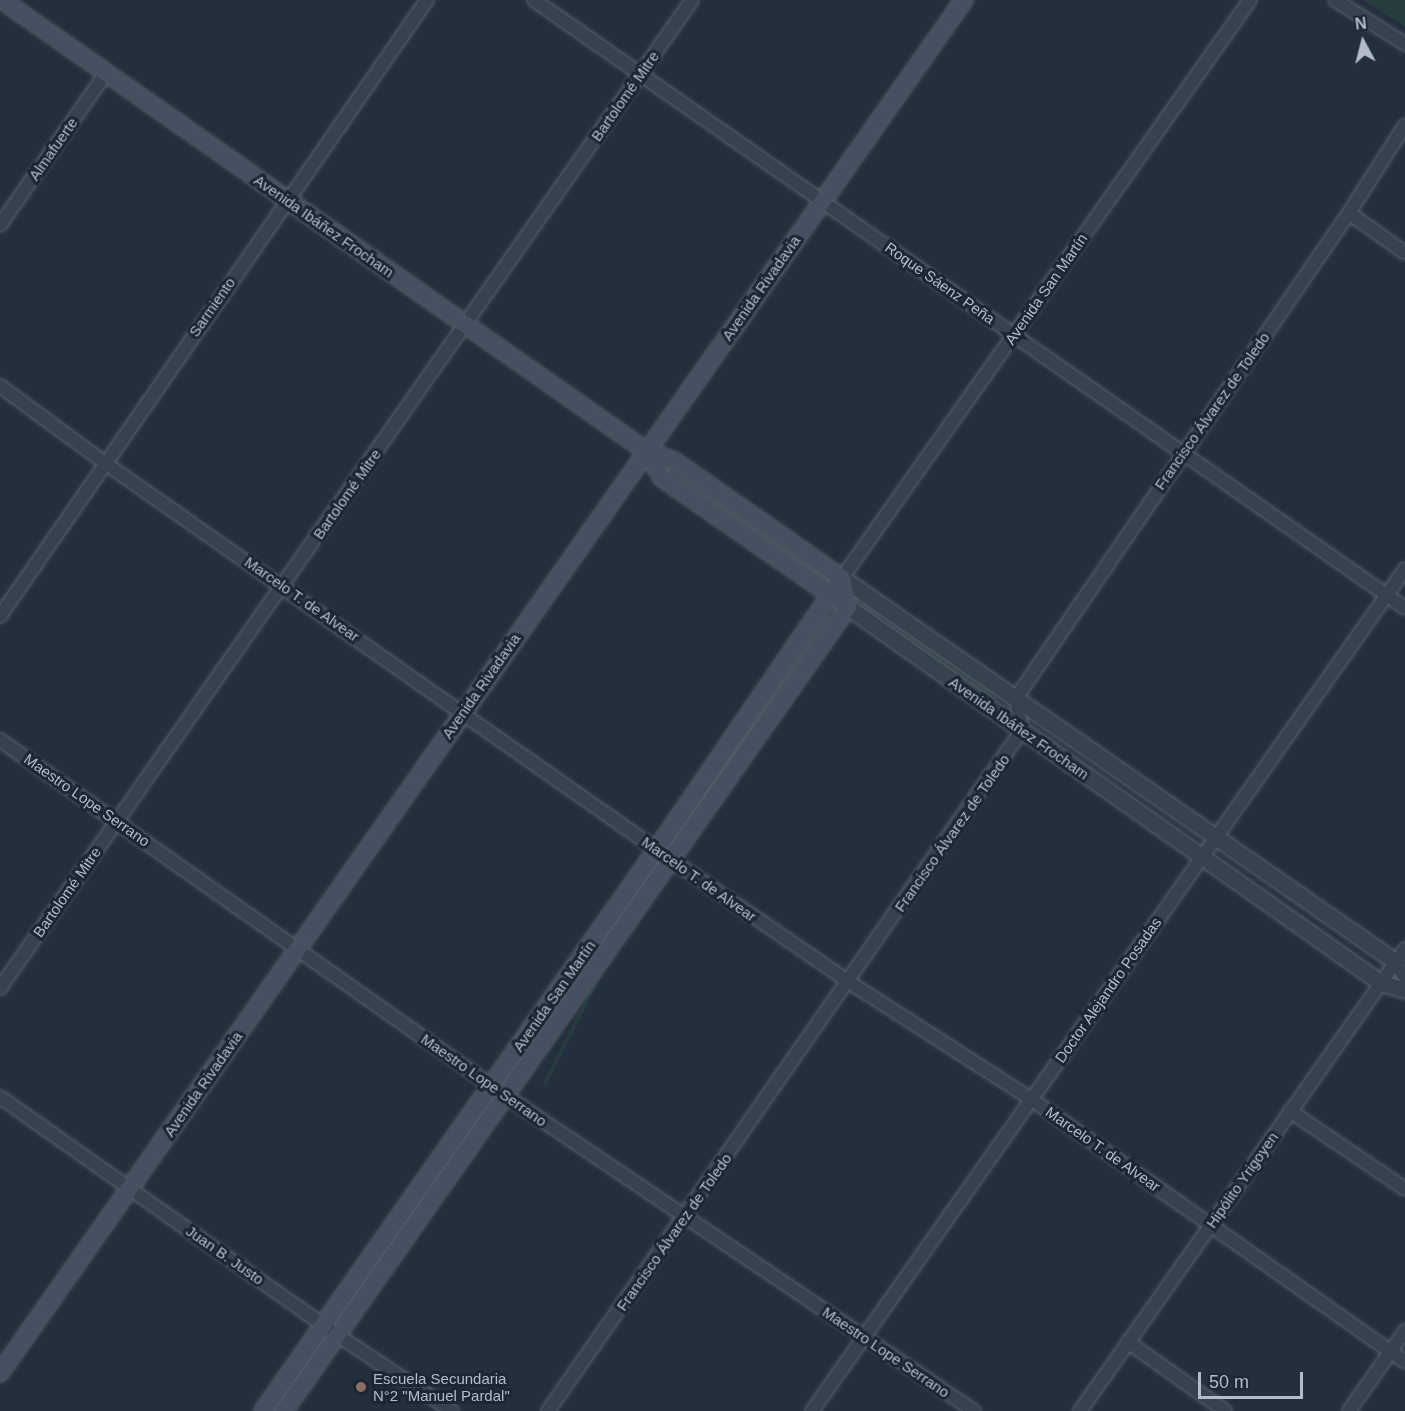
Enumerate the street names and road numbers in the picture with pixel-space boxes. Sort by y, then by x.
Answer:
street label: Bartolomé Mitre [587,47,663,145]
street label: Almafuerte [25,114,81,184]
street label: Avenida Ibáñez Frocham [251,171,397,281]
street label: Avenida San Martín [1001,230,1091,348]
street label: Avenida Rivadavia [718,232,804,344]
street label: Roque Sáenz Peña [882,238,998,328]
street label: Sarmiento [185,274,239,340]
street label: Francisco Álvarez de Toledo [1151,329,1273,493]
street label: Bartolomé Mitre [309,445,385,543]
street label: Marcelo T. de Alvear [241,552,363,646]
street label: Avenida Rivadavia [438,630,524,742]
street label: Avenida Ibáñez Frocham [946,673,1092,783]
street label: Maestro Lope Serrano [21,750,153,850]
street label: Francisco Álvarez de Toledo [891,751,1013,915]
street label: Marcelo T. de Alvear [638,832,760,926]
street label: Bartolomé Mitre [29,843,105,941]
street label: Doctor Alejandro Posadas [1051,913,1165,1067]
street label: Avenida San Martín [509,937,599,1055]
street label: Avenida Rivadavia [160,1028,246,1140]
street label: Maestro Lope Serrano [418,1030,550,1130]
street label: Marcelo T. de Alvear [1042,1102,1164,1196]
street label: Hipólito Yrigoyen [1202,1128,1282,1232]
street label: Francisco Álvarez de Toledo [613,1150,735,1314]
street label: Juan B. Justo [183,1222,267,1288]
street label: Maestro Lope Serrano [819,1303,953,1401]

